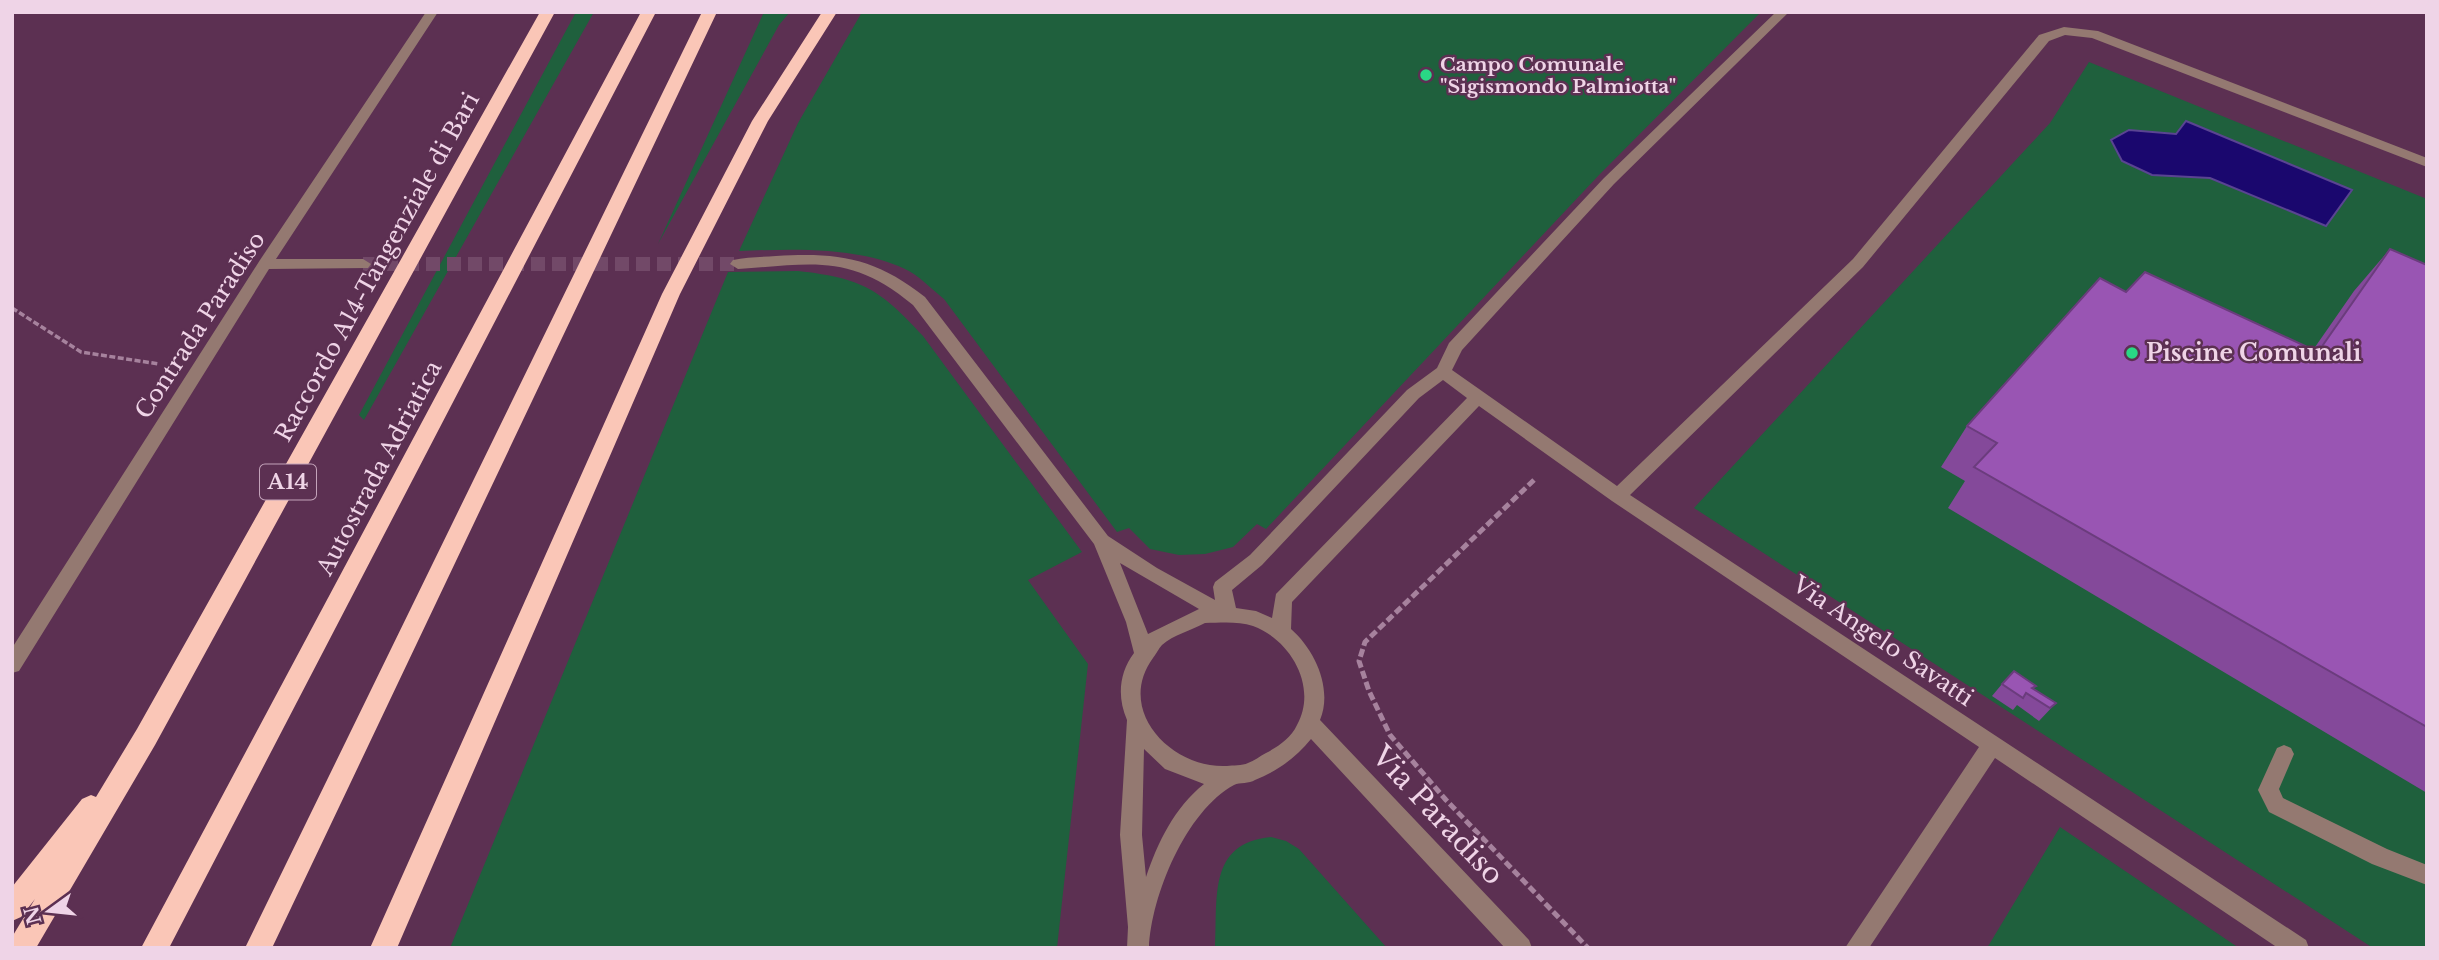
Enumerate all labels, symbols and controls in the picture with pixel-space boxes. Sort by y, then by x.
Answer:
place label: Campo Comunale "Sigismondo Palmiotta" [1440,53,1676,98]
marker: Campo Comunale "Sigismondo Palmiotta" [1418,67,1434,83]
street label: Raccordo A14-Tangenziale di Bari [269,87,485,447]
street label: Contrada Paradiso [129,226,271,424]
place label: Piscine Comunali [2146,339,2361,367]
marker: Piscine Comunali [2124,345,2140,361]
street label: Autostrada Adriatica [310,356,448,581]
road number: A14 [260,464,316,500]
street label: Via Angelo Savatti [1786,569,1979,712]
street label: Via Paradiso [1364,738,1511,892]
north arrow [14,876,84,946]
text: N [20,904,46,927]

